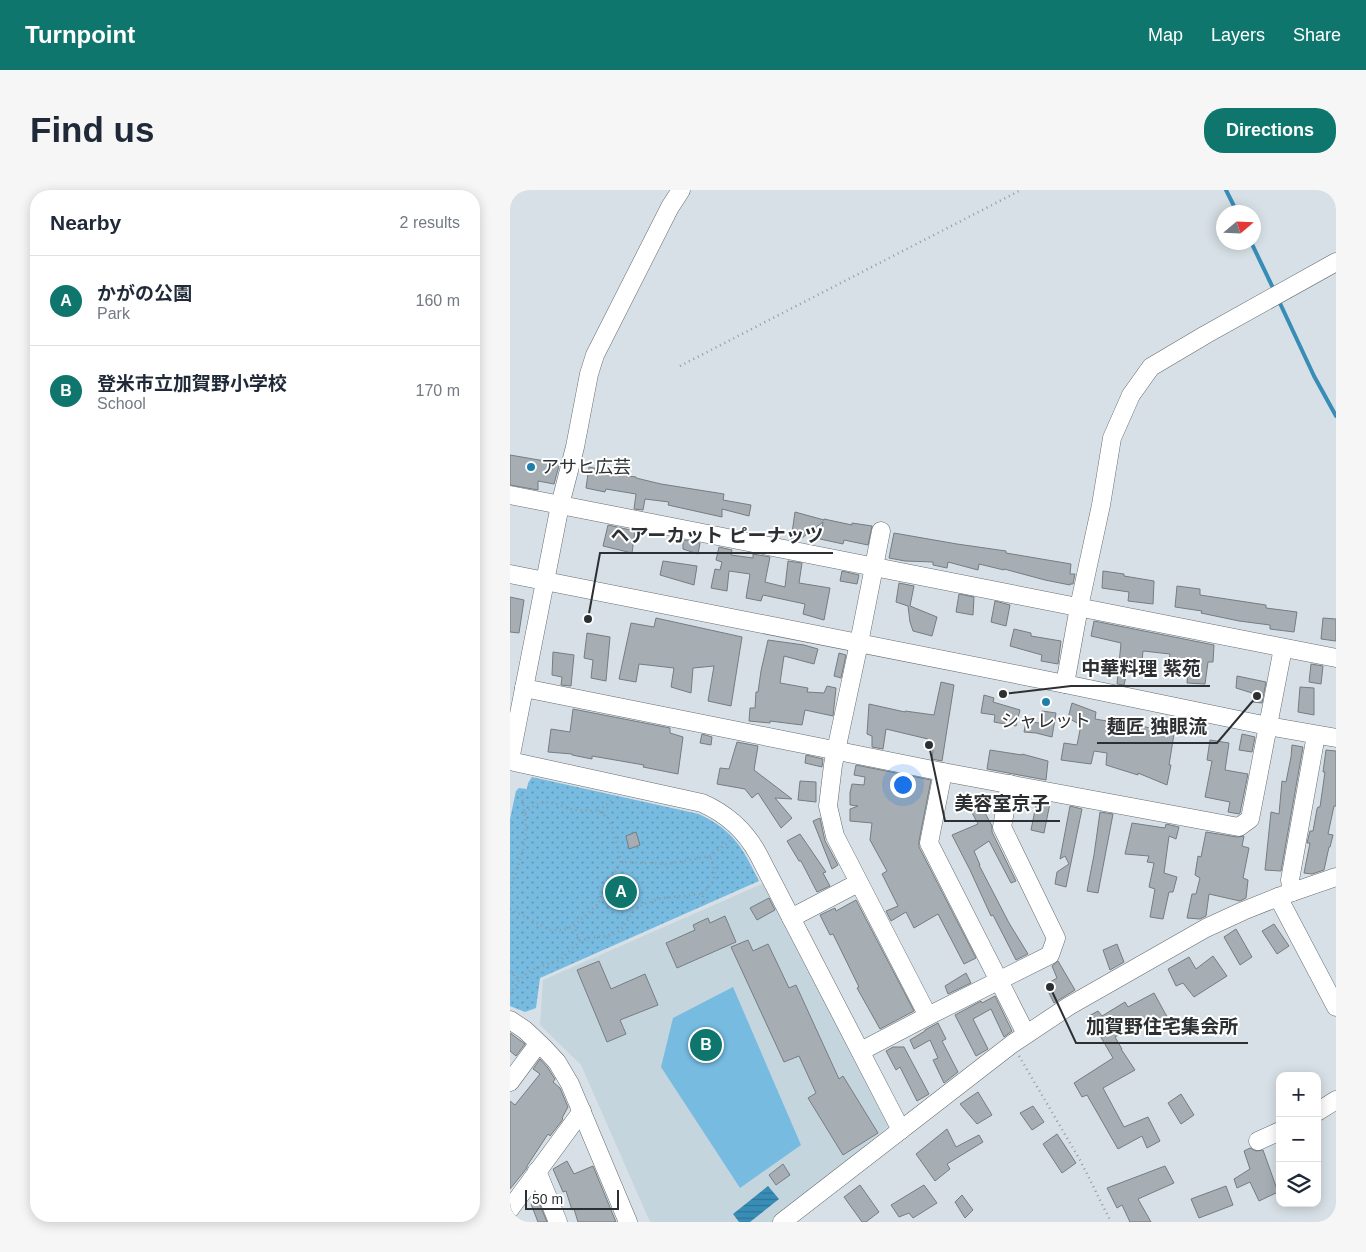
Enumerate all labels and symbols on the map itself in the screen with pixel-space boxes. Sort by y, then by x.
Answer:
north arrow [1216,205,1261,250]
place label: アサヒ広芸 [541,457,631,477]
marker: アサヒ広芸 [525,461,537,473]
callout: ヘアーカット ピーナッツ [600,519,833,553]
text: ヘアーカット ピーナッツ [610,525,824,546]
callout: 中華料理 紫苑 [1071,652,1210,686]
text: 中華料理 紫苑 [1081,658,1201,679]
marker: シャレット [1040,696,1052,708]
callout: 麺匠 独眼流 [1097,709,1217,743]
place label: シャレット [1001,711,1091,731]
text: 麺匠 独眼流 [1107,716,1207,737]
your location [890,772,916,798]
callout: 美容室京子 [945,787,1060,821]
text: 美容室京子 [954,793,1050,814]
pin: A [605,873,637,911]
callout: 加賀野住宅集会所 [1076,1009,1248,1043]
text: 加賀野住宅集会所 [1086,1016,1238,1037]
pin: B [690,1026,722,1064]
scale bar [525,1187,619,1210]

